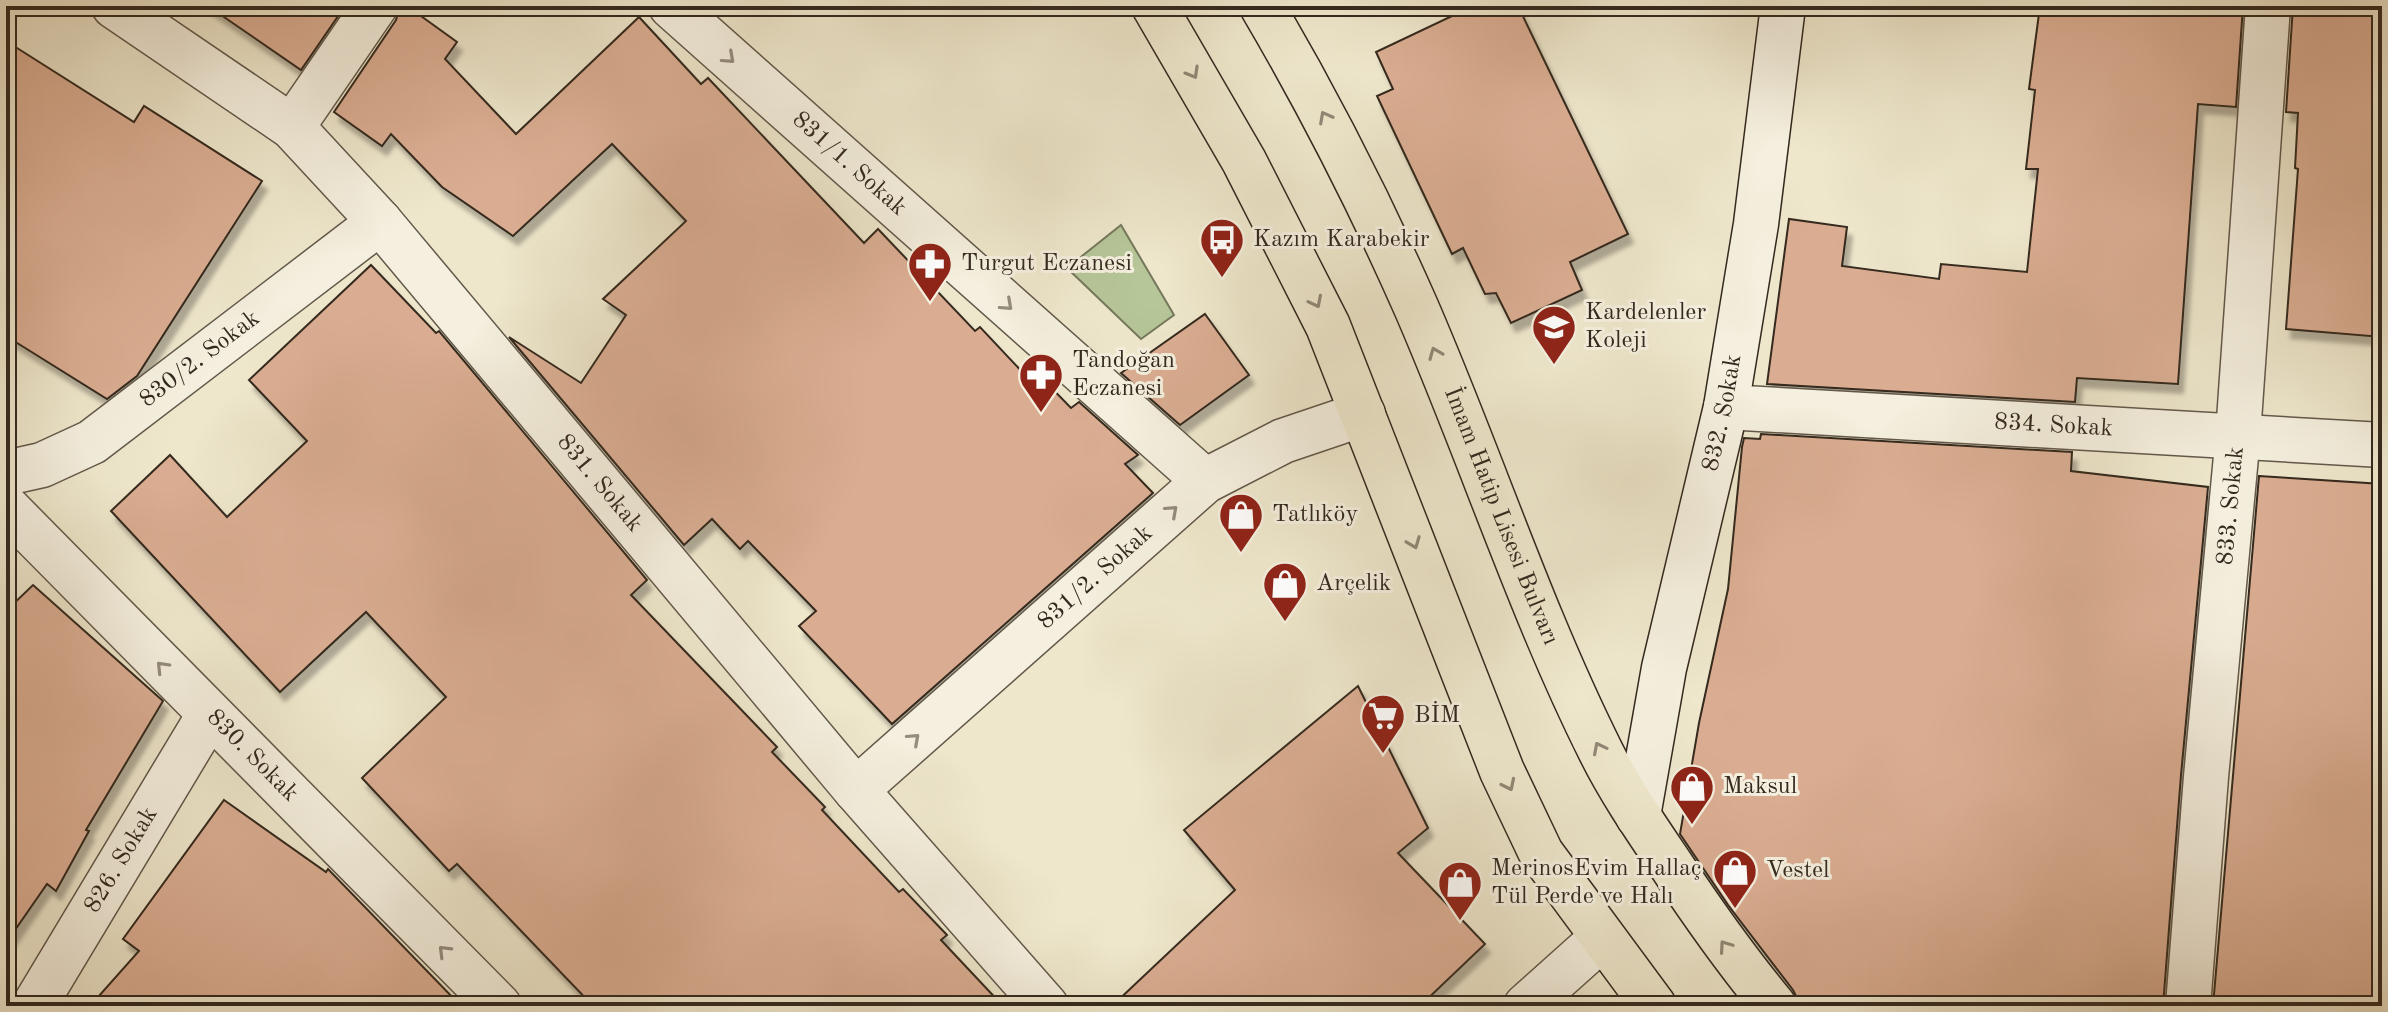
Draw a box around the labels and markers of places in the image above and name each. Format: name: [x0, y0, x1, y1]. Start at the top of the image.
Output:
bus stop icon: Kazım Karabekir: [1198, 216, 1246, 279]
place label: Kazım Karabekir: [1253, 228, 1430, 252]
pharmacy icon: Turgut Eczanesi: [906, 240, 954, 303]
place label: Turgut Eczanesi: [961, 252, 1132, 276]
place label: Kardelenler Koleji: [1585, 301, 1706, 353]
school or university icon: Kardelenler Koleji: [1530, 303, 1578, 366]
place label: Tandoğan Eczanesi: [1072, 349, 1175, 401]
pharmacy icon: Tandoğan Eczanesi: [1017, 351, 1065, 414]
shop icon: Tatlıköy: [1217, 491, 1265, 554]
place label: Tatlıköy: [1272, 503, 1358, 527]
shop icon: Arçelik: [1261, 560, 1309, 623]
place label: Arçelik: [1316, 572, 1391, 596]
supermarket icon: BİM: [1359, 692, 1407, 755]
place label: BİM: [1414, 701, 1460, 728]
shop icon: Maksul: [1668, 763, 1716, 826]
place label: Maksul: [1723, 775, 1797, 799]
shop icon: Vestel: [1711, 847, 1759, 910]
place label: MerinosEvim Hallaç Tül Perde ve Halı: [1491, 857, 1701, 909]
shop icon: MerinosEvim Hallaç Tül Perde ve Halı: [1436, 859, 1484, 922]
place label: Vestel: [1766, 859, 1830, 883]

